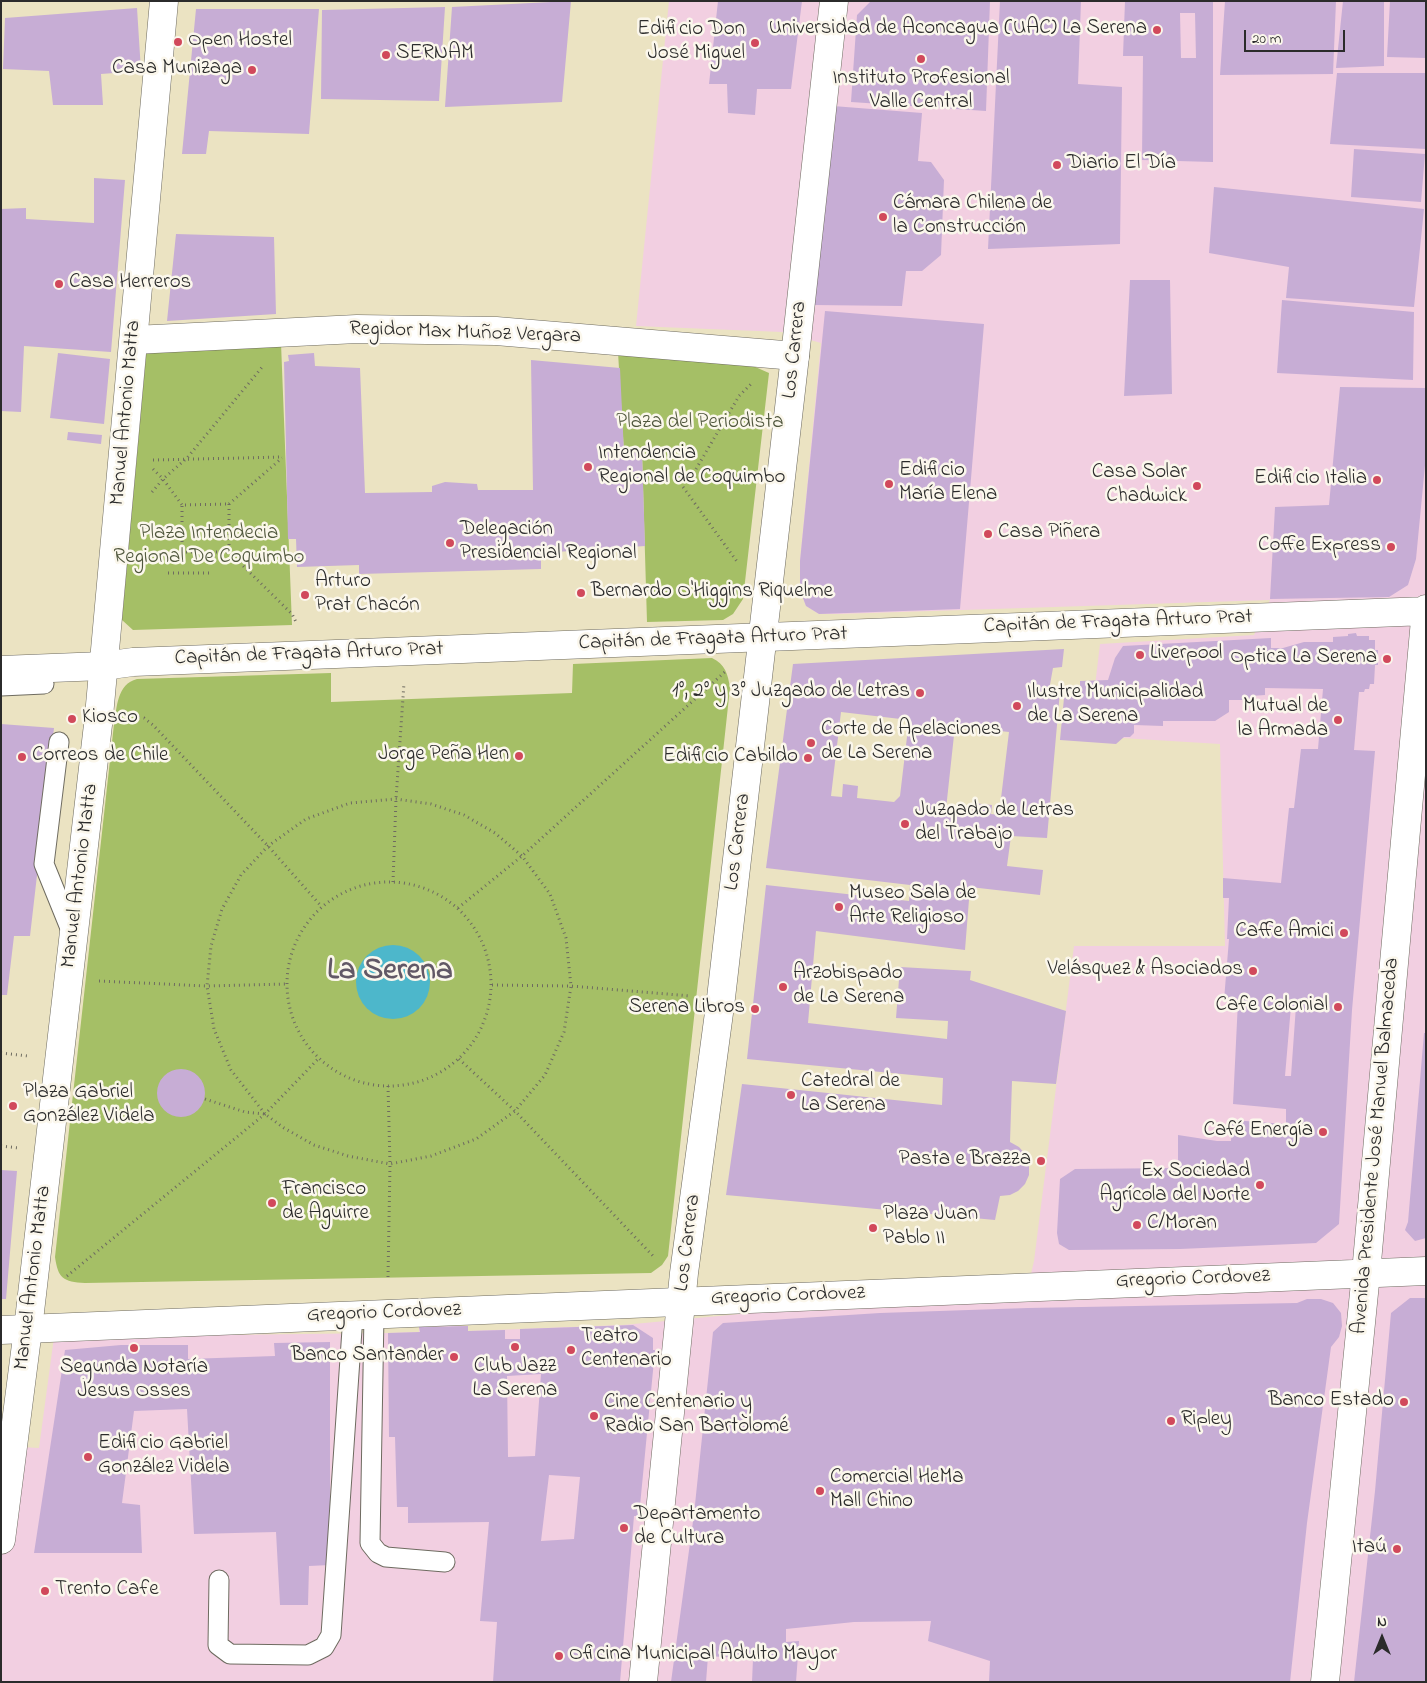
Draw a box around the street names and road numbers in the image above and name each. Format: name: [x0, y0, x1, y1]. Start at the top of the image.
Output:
street label: Los Carrera: [778, 300, 814, 400]
street label: Regidor Max Muñoz Vergara: [349, 317, 581, 351]
street label: Manuel Antonio Matta: [106, 319, 148, 507]
street label: Capitán de Fragata Arturo Prat: [983, 606, 1253, 640]
street label: Capitán de Fragata Arturo Prat: [578, 623, 848, 657]
street label: Capitán de Fragata Arturo Prat: [174, 638, 444, 672]
street label: Manuel Antonio Matta: [57, 782, 105, 970]
street label: Los Carrera: [721, 792, 757, 892]
street label: Avenida Presidente José Manuel Balmaceda: [1348, 957, 1406, 1335]
street label: Manuel Antonio Matta: [10, 1184, 58, 1372]
street label: Los Carrera: [671, 1193, 707, 1293]
street label: Gregorio Cordovez: [1115, 1265, 1271, 1295]
street label: Gregorio Cordovez: [710, 1282, 866, 1312]
street label: Gregorio Cordovez: [306, 1299, 462, 1329]

